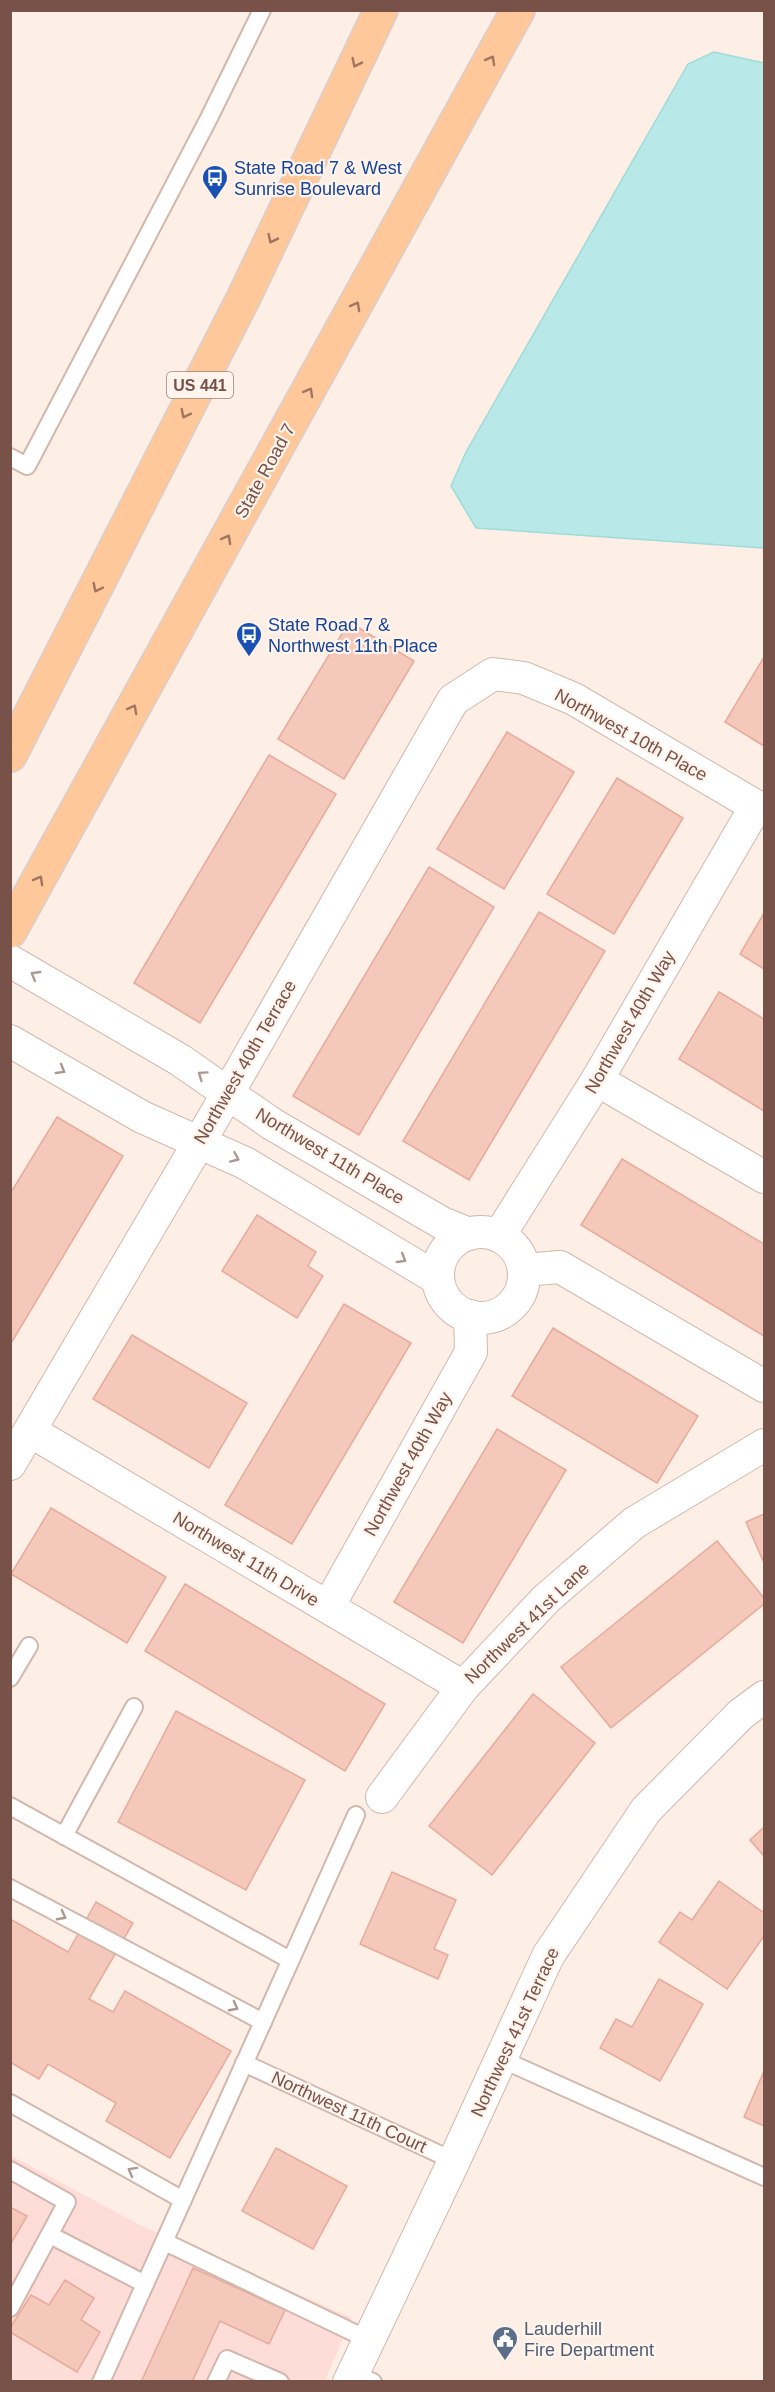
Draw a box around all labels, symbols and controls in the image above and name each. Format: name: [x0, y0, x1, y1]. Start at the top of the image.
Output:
one-way arrow: [484, 55, 495, 66]
one-way arrow: [351, 57, 363, 68]
place label: State Road 7 & West Sunrise Boulevard: [234, 158, 402, 199]
bus stop icon: State Road 7 & West Sunrise Boulevard: [200, 163, 230, 201]
one-way arrow: [267, 233, 279, 244]
one-way arrow: [349, 301, 360, 312]
road number: US 441: [167, 372, 233, 398]
one-way arrow: [302, 387, 313, 398]
one-way arrow: [181, 408, 192, 418]
street label: State Road 7: [231, 420, 299, 522]
one-way arrow: [220, 535, 232, 545]
one-way arrow: [93, 582, 105, 593]
place label: State Road 7 & Northwest 11th Place: [268, 615, 438, 656]
bus stop icon: State Road 7 & Northwest 11th Place: [234, 620, 264, 658]
street label: Northwest 10th Place: [551, 685, 711, 785]
one-way arrow: [126, 705, 137, 715]
one-way arrow: [32, 876, 43, 886]
street label: Northwest 40th Way: [581, 947, 679, 1097]
one-way arrow: [31, 971, 41, 983]
street label: Northwest 40th Terrace: [190, 977, 300, 1147]
one-way arrow: [55, 1063, 65, 1075]
one-way arrow: [198, 1071, 209, 1082]
street label: Northwest 11th Place: [252, 1104, 408, 1208]
one-way arrow: [228, 1151, 239, 1163]
one-way arrow: [396, 1251, 406, 1263]
street label: Northwest 40th Way: [360, 1389, 456, 1539]
street label: Northwest 11th Drive: [169, 1507, 323, 1611]
street label: Northwest 41st Lane: [461, 1558, 593, 1688]
one-way arrow: [56, 1909, 66, 1920]
street label: Northwest 41st Terrace: [467, 1944, 563, 2120]
one-way arrow: [228, 2000, 239, 2011]
street label: Northwest 11th Court: [268, 2067, 430, 2157]
one-way arrow: [128, 2167, 139, 2178]
place label: Lauderhill Fire Department: [524, 2319, 654, 2360]
public building icon: Lauderhill Fire Department: [490, 2324, 520, 2362]

